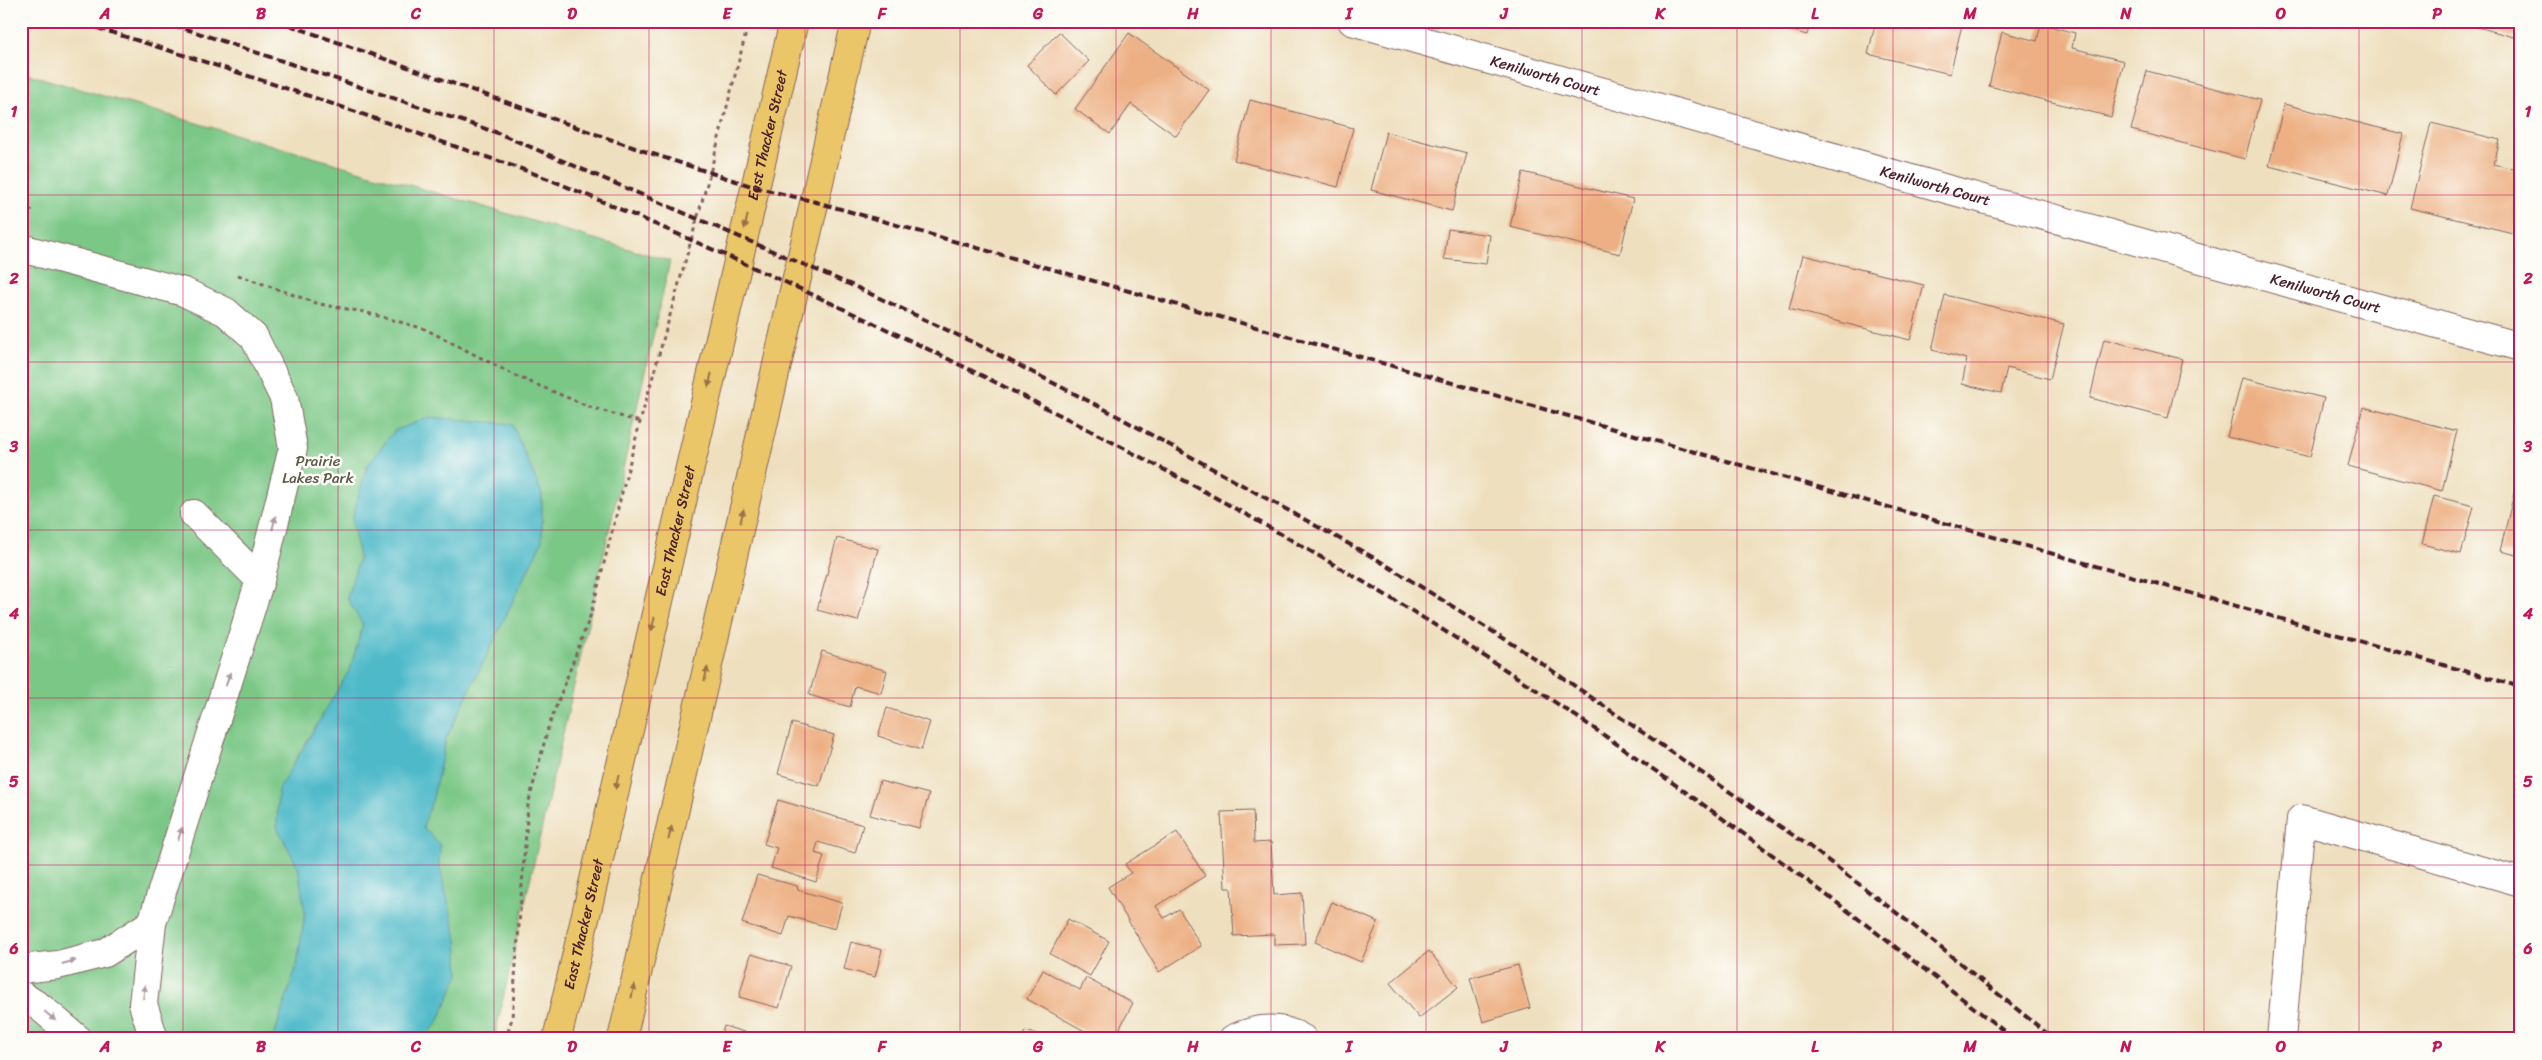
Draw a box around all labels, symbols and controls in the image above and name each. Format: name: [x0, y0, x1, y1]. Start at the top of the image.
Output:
text: A: [99, 0, 110, 28]
text: B: [256, 0, 267, 28]
text: C: [410, 0, 422, 28]
text: D: [567, 0, 577, 28]
text: E: [723, 0, 733, 28]
text: F: [877, 0, 888, 28]
text: G: [1032, 0, 1044, 28]
text: H: [1186, 0, 1199, 28]
text: I: [1345, 0, 1354, 28]
text: J: [1499, 0, 1509, 28]
text: K: [1654, 0, 1666, 28]
text: L: [1811, 0, 1819, 28]
text: M: [1962, 0, 1977, 28]
text: N: [2119, 0, 2132, 28]
text: O: [2275, 0, 2287, 28]
text: P: [2432, 0, 2442, 28]
street label: Kenilworth Court: [1487, 48, 1604, 104]
street label: East Thacker Street: [740, 66, 795, 203]
text: 1: [11, 97, 18, 126]
text: 1: [2525, 97, 2532, 126]
street label: Kenilworth Court: [1877, 158, 1994, 214]
one-way arrow: [742, 214, 750, 230]
text: 2: [8, 264, 19, 293]
text: 2: [2522, 264, 2533, 293]
street label: Kenilworth Court: [2268, 266, 2384, 321]
one-way arrow: [706, 373, 714, 388]
text: 3: [9, 432, 19, 461]
text: 3: [2523, 432, 2533, 461]
park label: Prairie Lakes Park: [282, 448, 355, 491]
street label: East Thacker Street: [648, 462, 703, 598]
one-way arrow: [738, 509, 746, 524]
one-way arrow: [270, 516, 278, 531]
text: 4: [8, 599, 19, 628]
text: 4: [2522, 599, 2533, 628]
one-way arrow: [649, 616, 657, 631]
one-way arrow: [702, 667, 710, 682]
one-way arrow: [225, 671, 233, 686]
text: 5: [9, 767, 19, 796]
text: 5: [2523, 767, 2533, 796]
one-way arrow: [613, 775, 621, 790]
one-way arrow: [666, 825, 674, 840]
one-way arrow: [176, 826, 184, 841]
street label: East Thacker Street: [556, 855, 612, 992]
text: 6: [8, 934, 19, 963]
text: 6: [2522, 934, 2533, 963]
one-way arrow: [62, 958, 77, 966]
one-way arrow: [140, 983, 148, 999]
one-way arrow: [629, 984, 637, 999]
one-way arrow: [44, 1010, 57, 1021]
text: A: [99, 1032, 110, 1060]
text: B: [256, 1032, 267, 1060]
text: C: [410, 1032, 422, 1060]
text: D: [567, 1032, 577, 1060]
text: E: [723, 1032, 733, 1060]
text: F: [877, 1032, 888, 1060]
text: G: [1032, 1032, 1044, 1060]
text: H: [1186, 1032, 1199, 1060]
text: I: [1345, 1032, 1354, 1060]
text: J: [1499, 1032, 1509, 1060]
text: K: [1654, 1032, 1666, 1060]
text: L: [1811, 1032, 1819, 1060]
text: M: [1962, 1032, 1977, 1060]
text: N: [2119, 1032, 2132, 1060]
text: O: [2275, 1032, 2287, 1060]
text: P: [2432, 1032, 2442, 1060]

